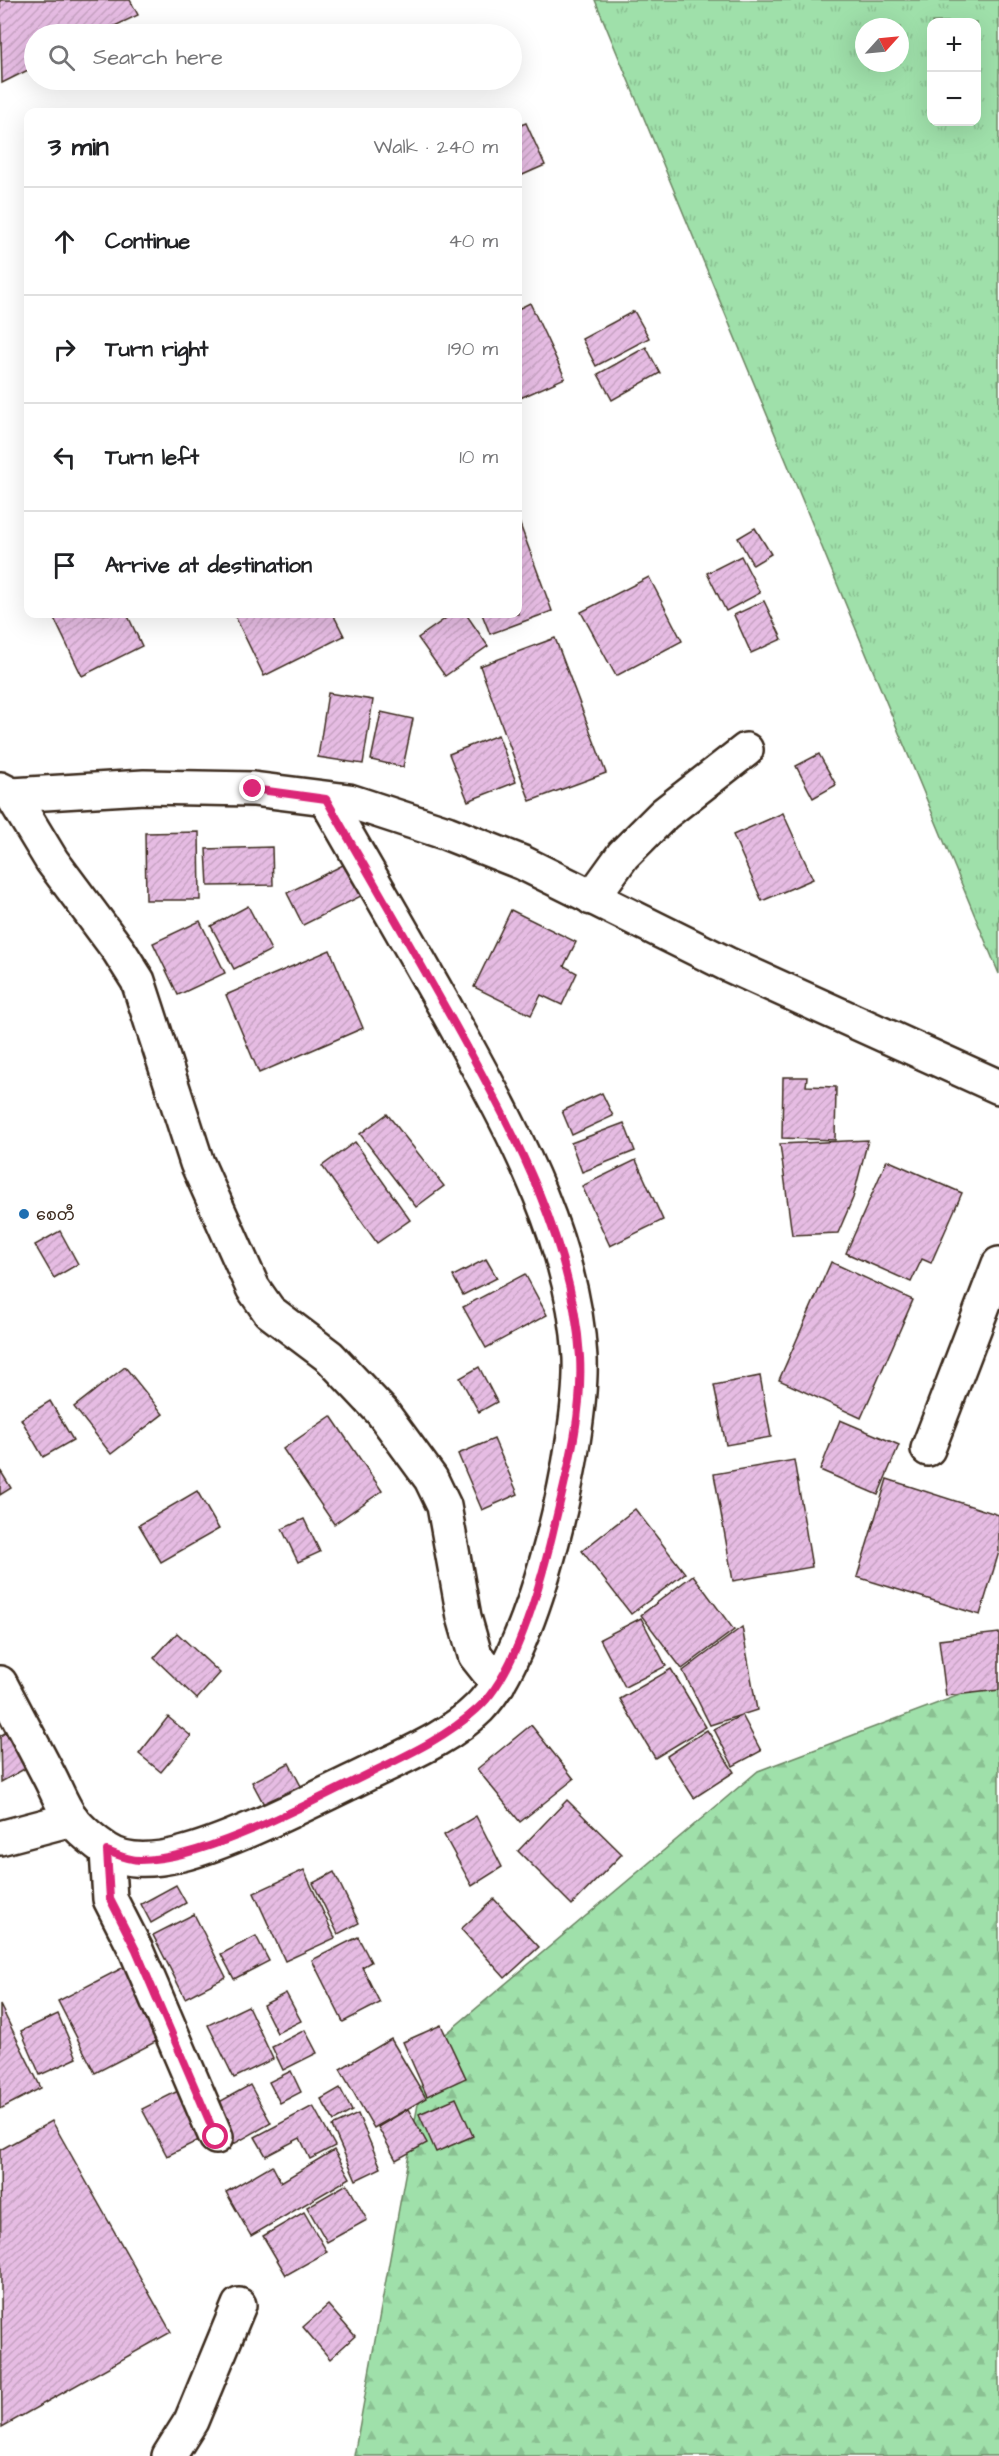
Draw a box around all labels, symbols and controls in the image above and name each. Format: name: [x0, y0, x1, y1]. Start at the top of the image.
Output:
north arrow: [855, 18, 909, 72]
map controls: [927, 18, 981, 126]
button: +: [927, 18, 981, 72]
search box: [24, 24, 522, 90]
icon: search: [45, 41, 78, 74]
text: Search here: [93, 42, 223, 73]
button: −: [927, 72, 981, 126]
text: 3 min: [48, 129, 109, 165]
text: Walk · 240 m: [374, 133, 498, 161]
icon: ahead: [48, 225, 81, 258]
text: Continue: [105, 226, 190, 257]
text: 40 m: [448, 227, 498, 255]
icon: right: [48, 333, 81, 366]
text: Turn right: [105, 334, 208, 365]
text: 190 m: [448, 335, 498, 363]
icon: left: [48, 441, 81, 474]
text: Turn left: [105, 442, 199, 473]
text: 10 m: [459, 443, 498, 471]
icon: arrive: [48, 549, 81, 582]
text: Arrive at destination: [105, 550, 312, 581]
route end: [239, 775, 265, 801]
place label: စေတီ: [36, 1204, 75, 1226]
marker: စေတီ: [17, 1207, 31, 1221]
route start: [202, 2123, 228, 2149]

